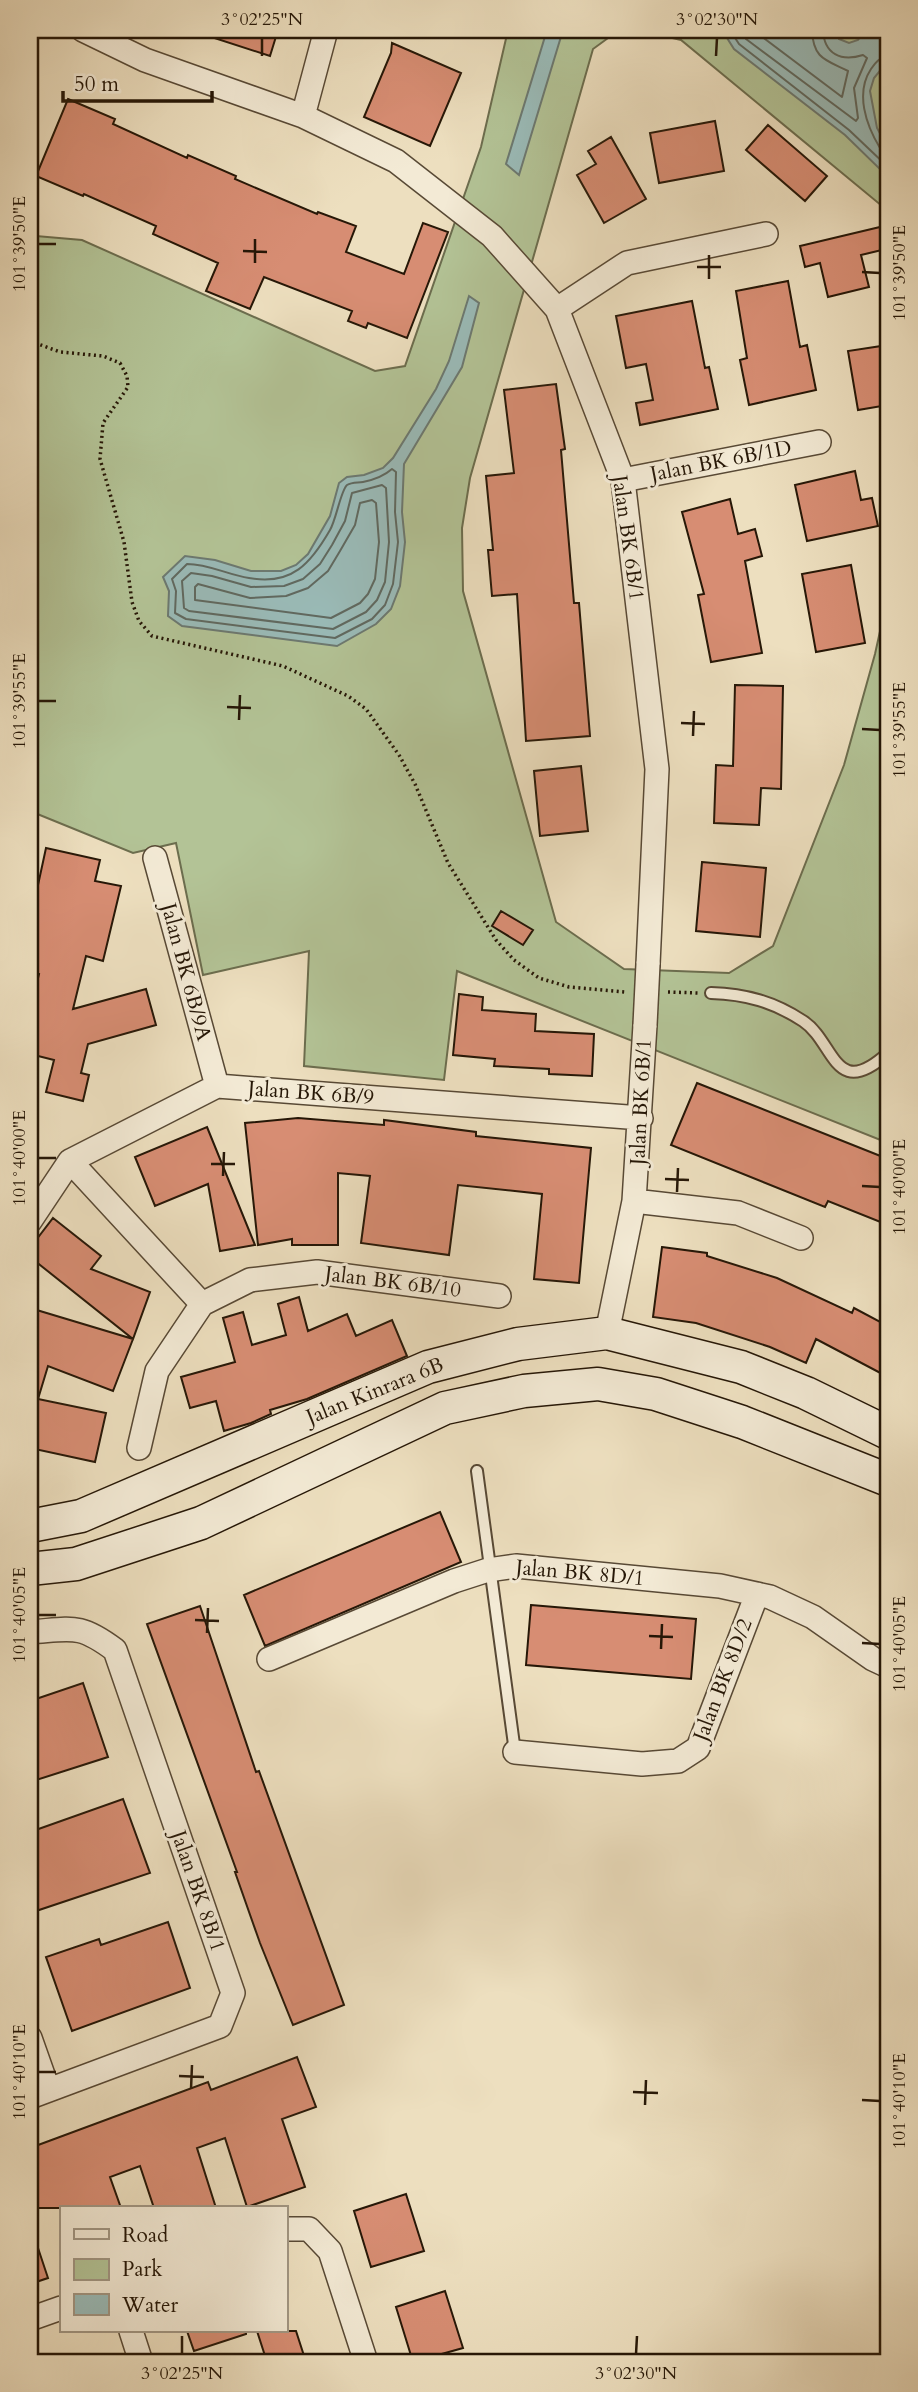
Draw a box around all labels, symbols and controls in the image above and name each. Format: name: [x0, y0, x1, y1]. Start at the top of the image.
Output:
text: 3°02'25"N: [221, 7, 304, 32]
text: 3°02'30"N: [676, 7, 759, 32]
scale bar: [63, 60, 212, 104]
text: 50 m: [74, 70, 119, 99]
text: 101°39'50"E: [7, 196, 32, 292]
text: 101°39'50"E: [887, 225, 912, 321]
street label: Jalan BK 6B/1D: [645, 433, 794, 489]
street label: Jalan BK 6B/1: [604, 470, 651, 603]
text: 101°39'55"E: [7, 653, 32, 749]
text: 101°39'55"E: [887, 682, 912, 778]
street label: Jalan BK 6B/9A: [153, 897, 218, 1044]
street label: Jalan BK 6B/1: [623, 1038, 659, 1169]
street label: Jalan BK 6B/9: [244, 1074, 375, 1112]
text: 101°40'00"E: [7, 1110, 32, 1206]
text: 101°40'00"E: [887, 1139, 912, 1235]
street label: Jalan BK 6B/10: [320, 1259, 463, 1305]
street label: Jalan Kinrara 6B: [299, 1350, 448, 1433]
street label: Jalan BK 8D/1: [511, 1553, 646, 1593]
text: 101°40'05"E: [7, 1567, 32, 1663]
text: 101°40'05"E: [887, 1596, 912, 1692]
street label: Jalan BK 8D/2: [685, 1614, 760, 1748]
street label: Jalan BK 8B/1: [163, 1824, 232, 1955]
text: 101°40'10"E: [7, 2024, 32, 2120]
text: 101°40'10"E: [887, 2053, 912, 2149]
legend: [60, 2206, 287, 2332]
text: Road: [122, 2221, 168, 2250]
text: Park: [122, 2255, 163, 2284]
text: Water: [121, 2291, 178, 2320]
text: 3°02'25"N: [141, 2361, 224, 2386]
text: 3°02'30"N: [595, 2361, 678, 2386]

